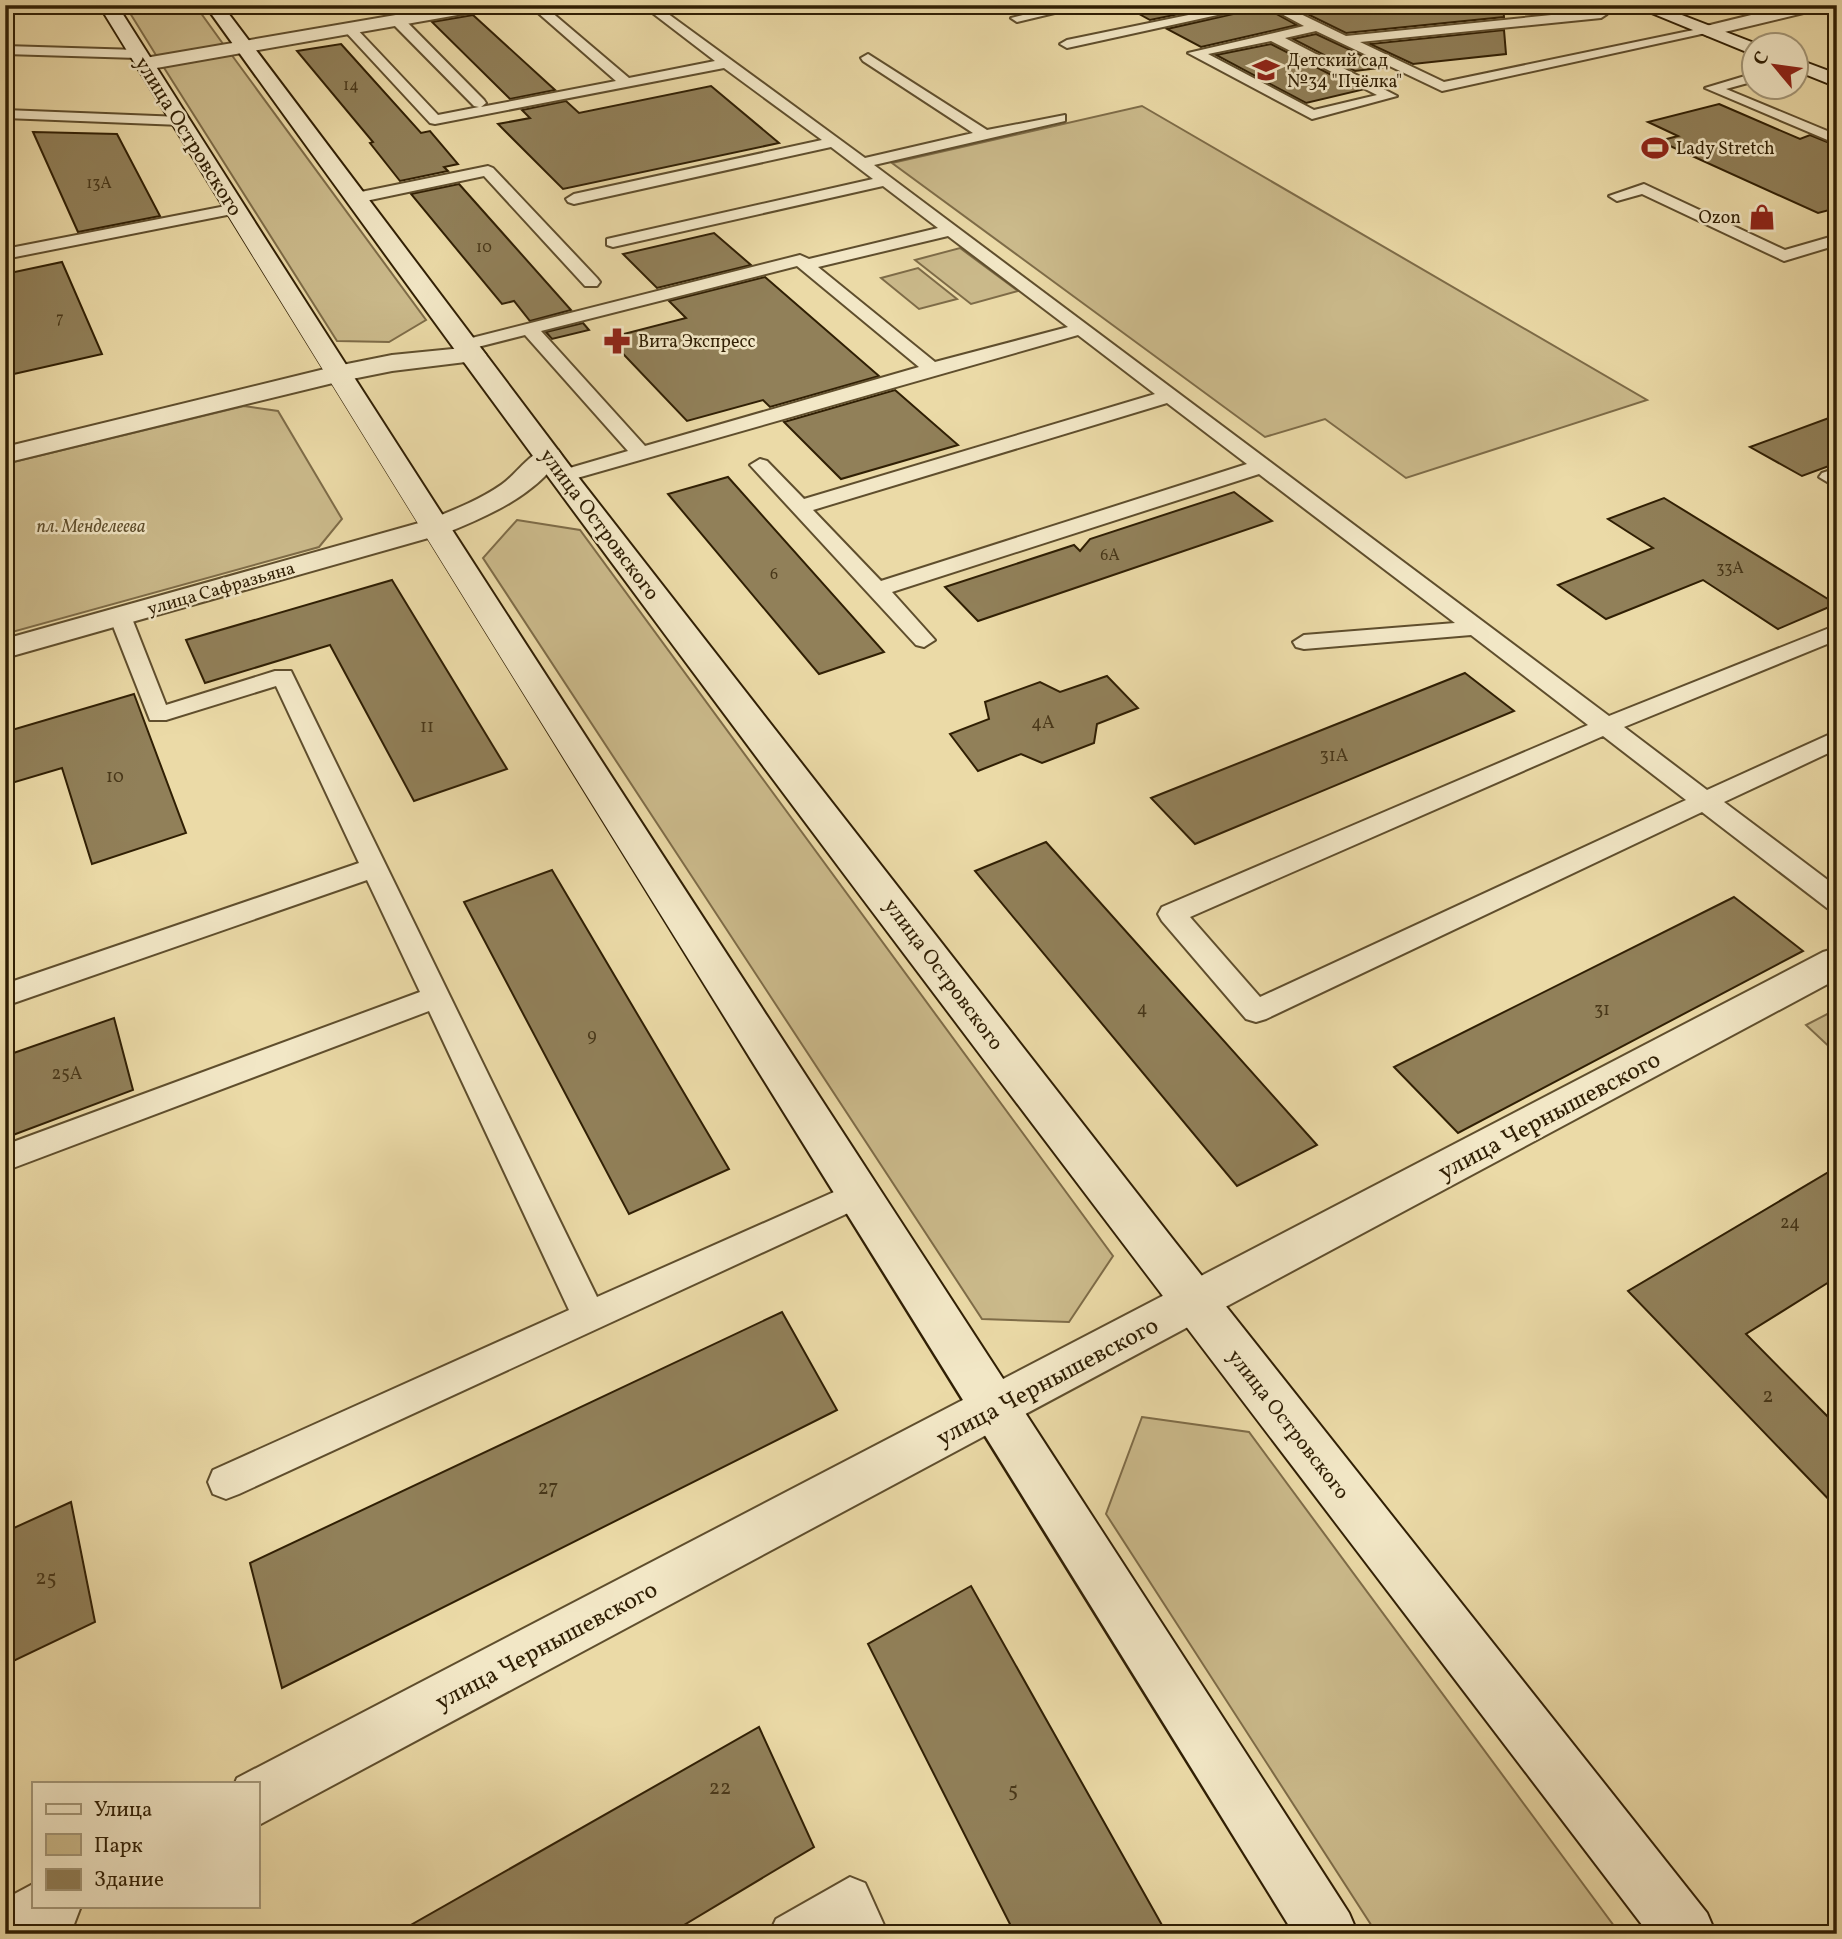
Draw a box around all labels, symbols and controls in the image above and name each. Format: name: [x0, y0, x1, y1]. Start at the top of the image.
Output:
north arrow: [1741, 32, 1811, 102]
text: С: [1748, 47, 1776, 70]
place label: Детский сад №34 "Пчёлка": [1287, 49, 1402, 95]
street label: улица Островского: [127, 51, 249, 222]
school or university icon: Детский сад №34 "Пчёлка": [1251, 55, 1281, 85]
house number: 14: [343, 75, 359, 97]
sports icon: Lady Stretch: [1640, 133, 1670, 163]
place label: Lady Stretch: [1676, 137, 1775, 162]
house number: 13А: [86, 173, 112, 195]
shop icon: Ozon: [1747, 202, 1777, 232]
place label: Ozon: [1699, 206, 1741, 231]
house number: 10: [476, 237, 492, 259]
house number: 7: [56, 308, 64, 330]
pharmacy icon: Вита Экспресс: [602, 326, 632, 356]
place label: Вита Экспресс: [638, 330, 756, 355]
street label: улица Островского: [532, 443, 666, 607]
park label: пл. Менделеева: [37, 515, 146, 540]
house number: 6А: [1100, 545, 1120, 567]
street label: улица Сафразьяна: [145, 556, 298, 622]
house number: 33А: [1716, 558, 1744, 580]
house number: 6: [770, 564, 778, 586]
house number: 4А: [1031, 711, 1055, 736]
house number: 11: [420, 715, 434, 740]
house number: 31А: [1320, 744, 1349, 769]
house number: 10: [106, 765, 124, 790]
street label: улица Островского: [876, 893, 1010, 1057]
house number: 4: [1137, 997, 1147, 1022]
house number: 31: [1594, 998, 1610, 1023]
house number: 9: [587, 1024, 597, 1049]
street label: улица Чернышевского: [1433, 1044, 1667, 1190]
house number: 25А: [52, 1062, 83, 1087]
house number: 24: [1780, 1211, 1800, 1236]
street label: улица Чернышевского: [931, 1310, 1165, 1456]
street label: улица Островского: [1220, 1344, 1356, 1506]
house number: 2: [1762, 1382, 1774, 1411]
house number: 27: [538, 1474, 558, 1503]
house number: 25: [35, 1564, 57, 1593]
street label: улица Чернышевского: [430, 1574, 664, 1720]
house number: 22: [709, 1774, 731, 1803]
house number: 5: [1008, 1776, 1018, 1805]
legend: [32, 1782, 259, 1908]
text: Улица: [94, 1796, 152, 1825]
text: Парк: [94, 1832, 143, 1861]
text: Здание: [94, 1866, 164, 1895]

